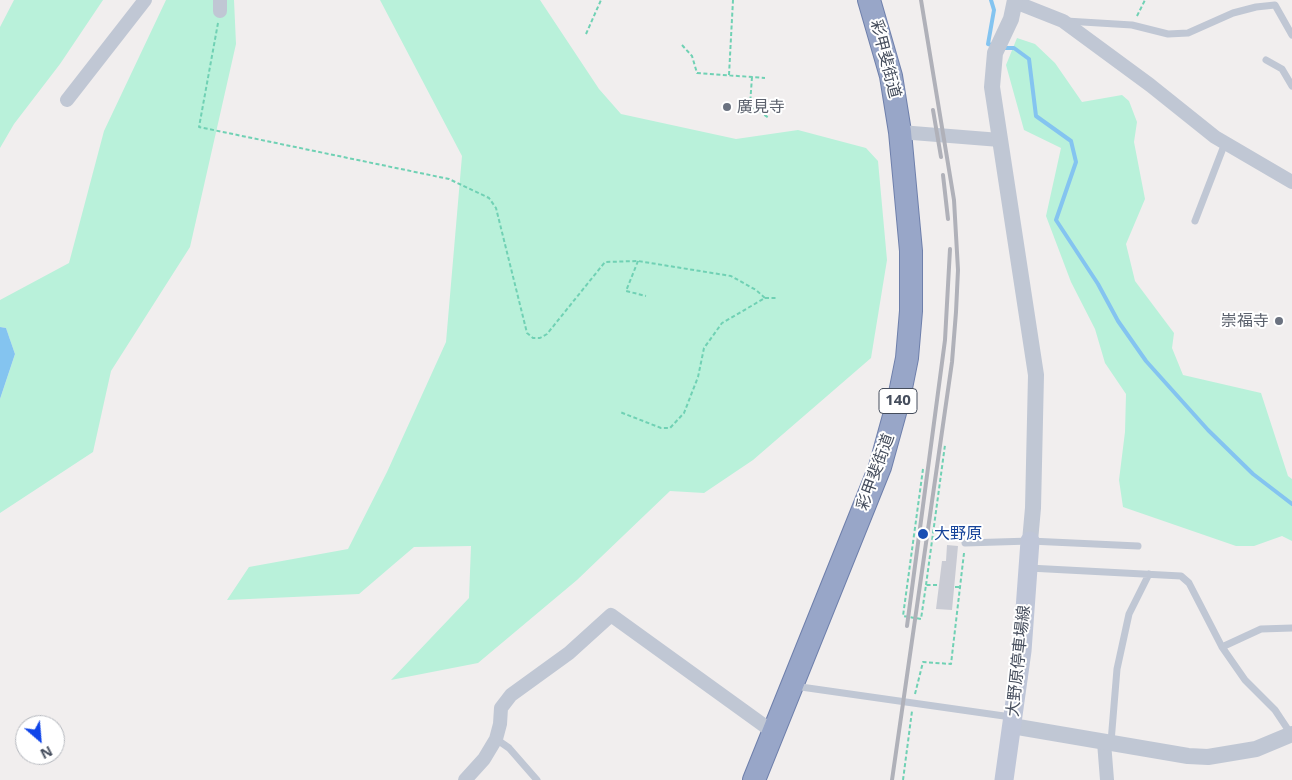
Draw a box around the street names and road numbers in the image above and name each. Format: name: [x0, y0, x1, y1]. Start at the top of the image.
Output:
street label: 彩甲斐街道: [866, 18, 904, 100]
road number: 140: [879, 388, 917, 414]
street label: 彩甲斐街道: [853, 431, 899, 513]
street label: 大野原停車場線: [1004, 604, 1034, 718]

